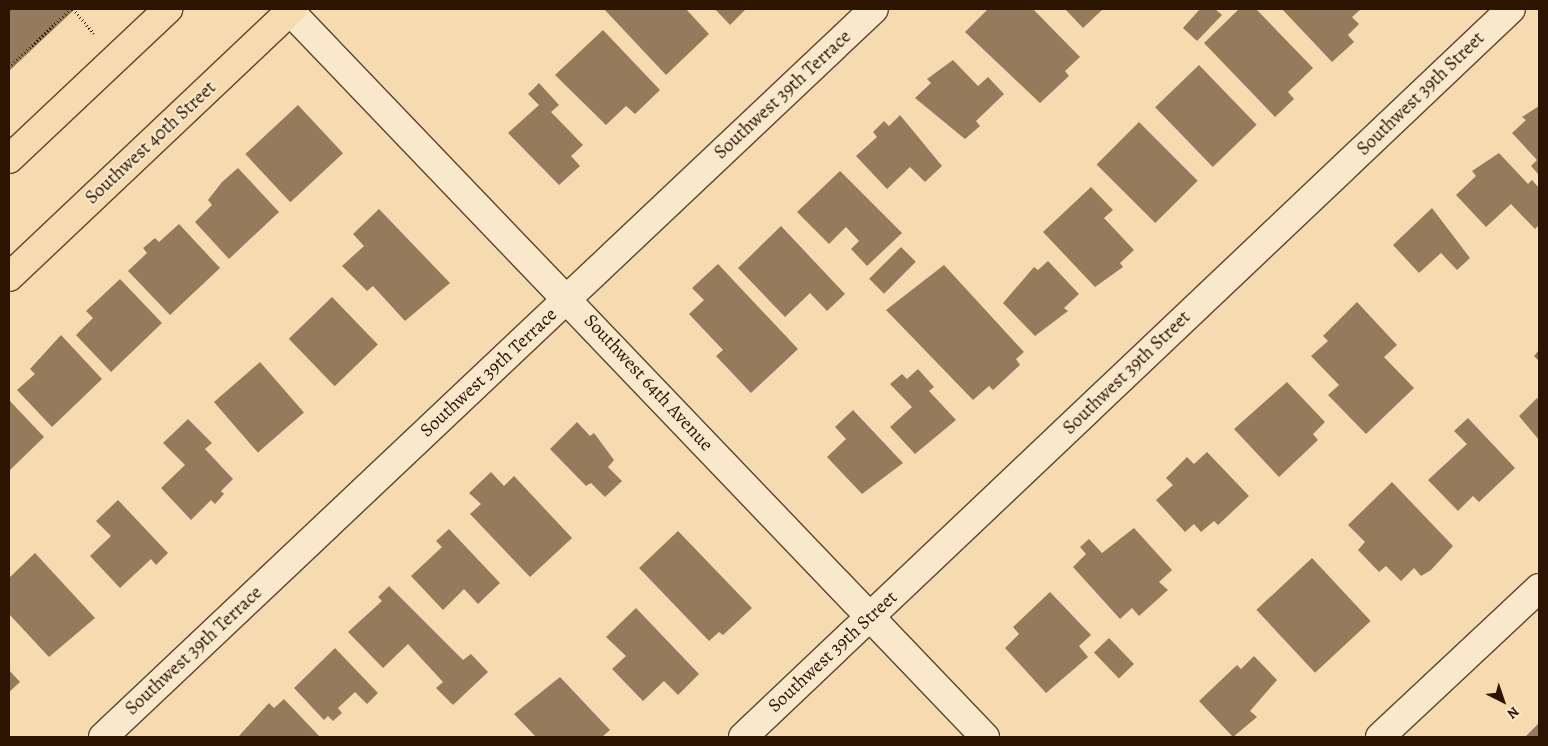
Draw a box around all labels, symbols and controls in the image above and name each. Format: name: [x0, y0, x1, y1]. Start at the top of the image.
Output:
street label: Southwest 39th Terrace: [710, 26, 856, 164]
street label: Southwest 39th Street: [1353, 27, 1489, 161]
street label: Southwest 40th Street: [81, 77, 221, 209]
street label: Southwest 39th Terrace: [416, 304, 562, 442]
street label: Southwest 39th Street: [1059, 306, 1195, 440]
street label: Southwest 64th Avenue: [579, 310, 717, 456]
street label: Southwest 39th Terrace: [121, 582, 267, 720]
street label: Southwest 39th Street: [764, 586, 902, 718]
north arrow: [1478, 676, 1528, 726]
text: N: [1503, 702, 1523, 723]

